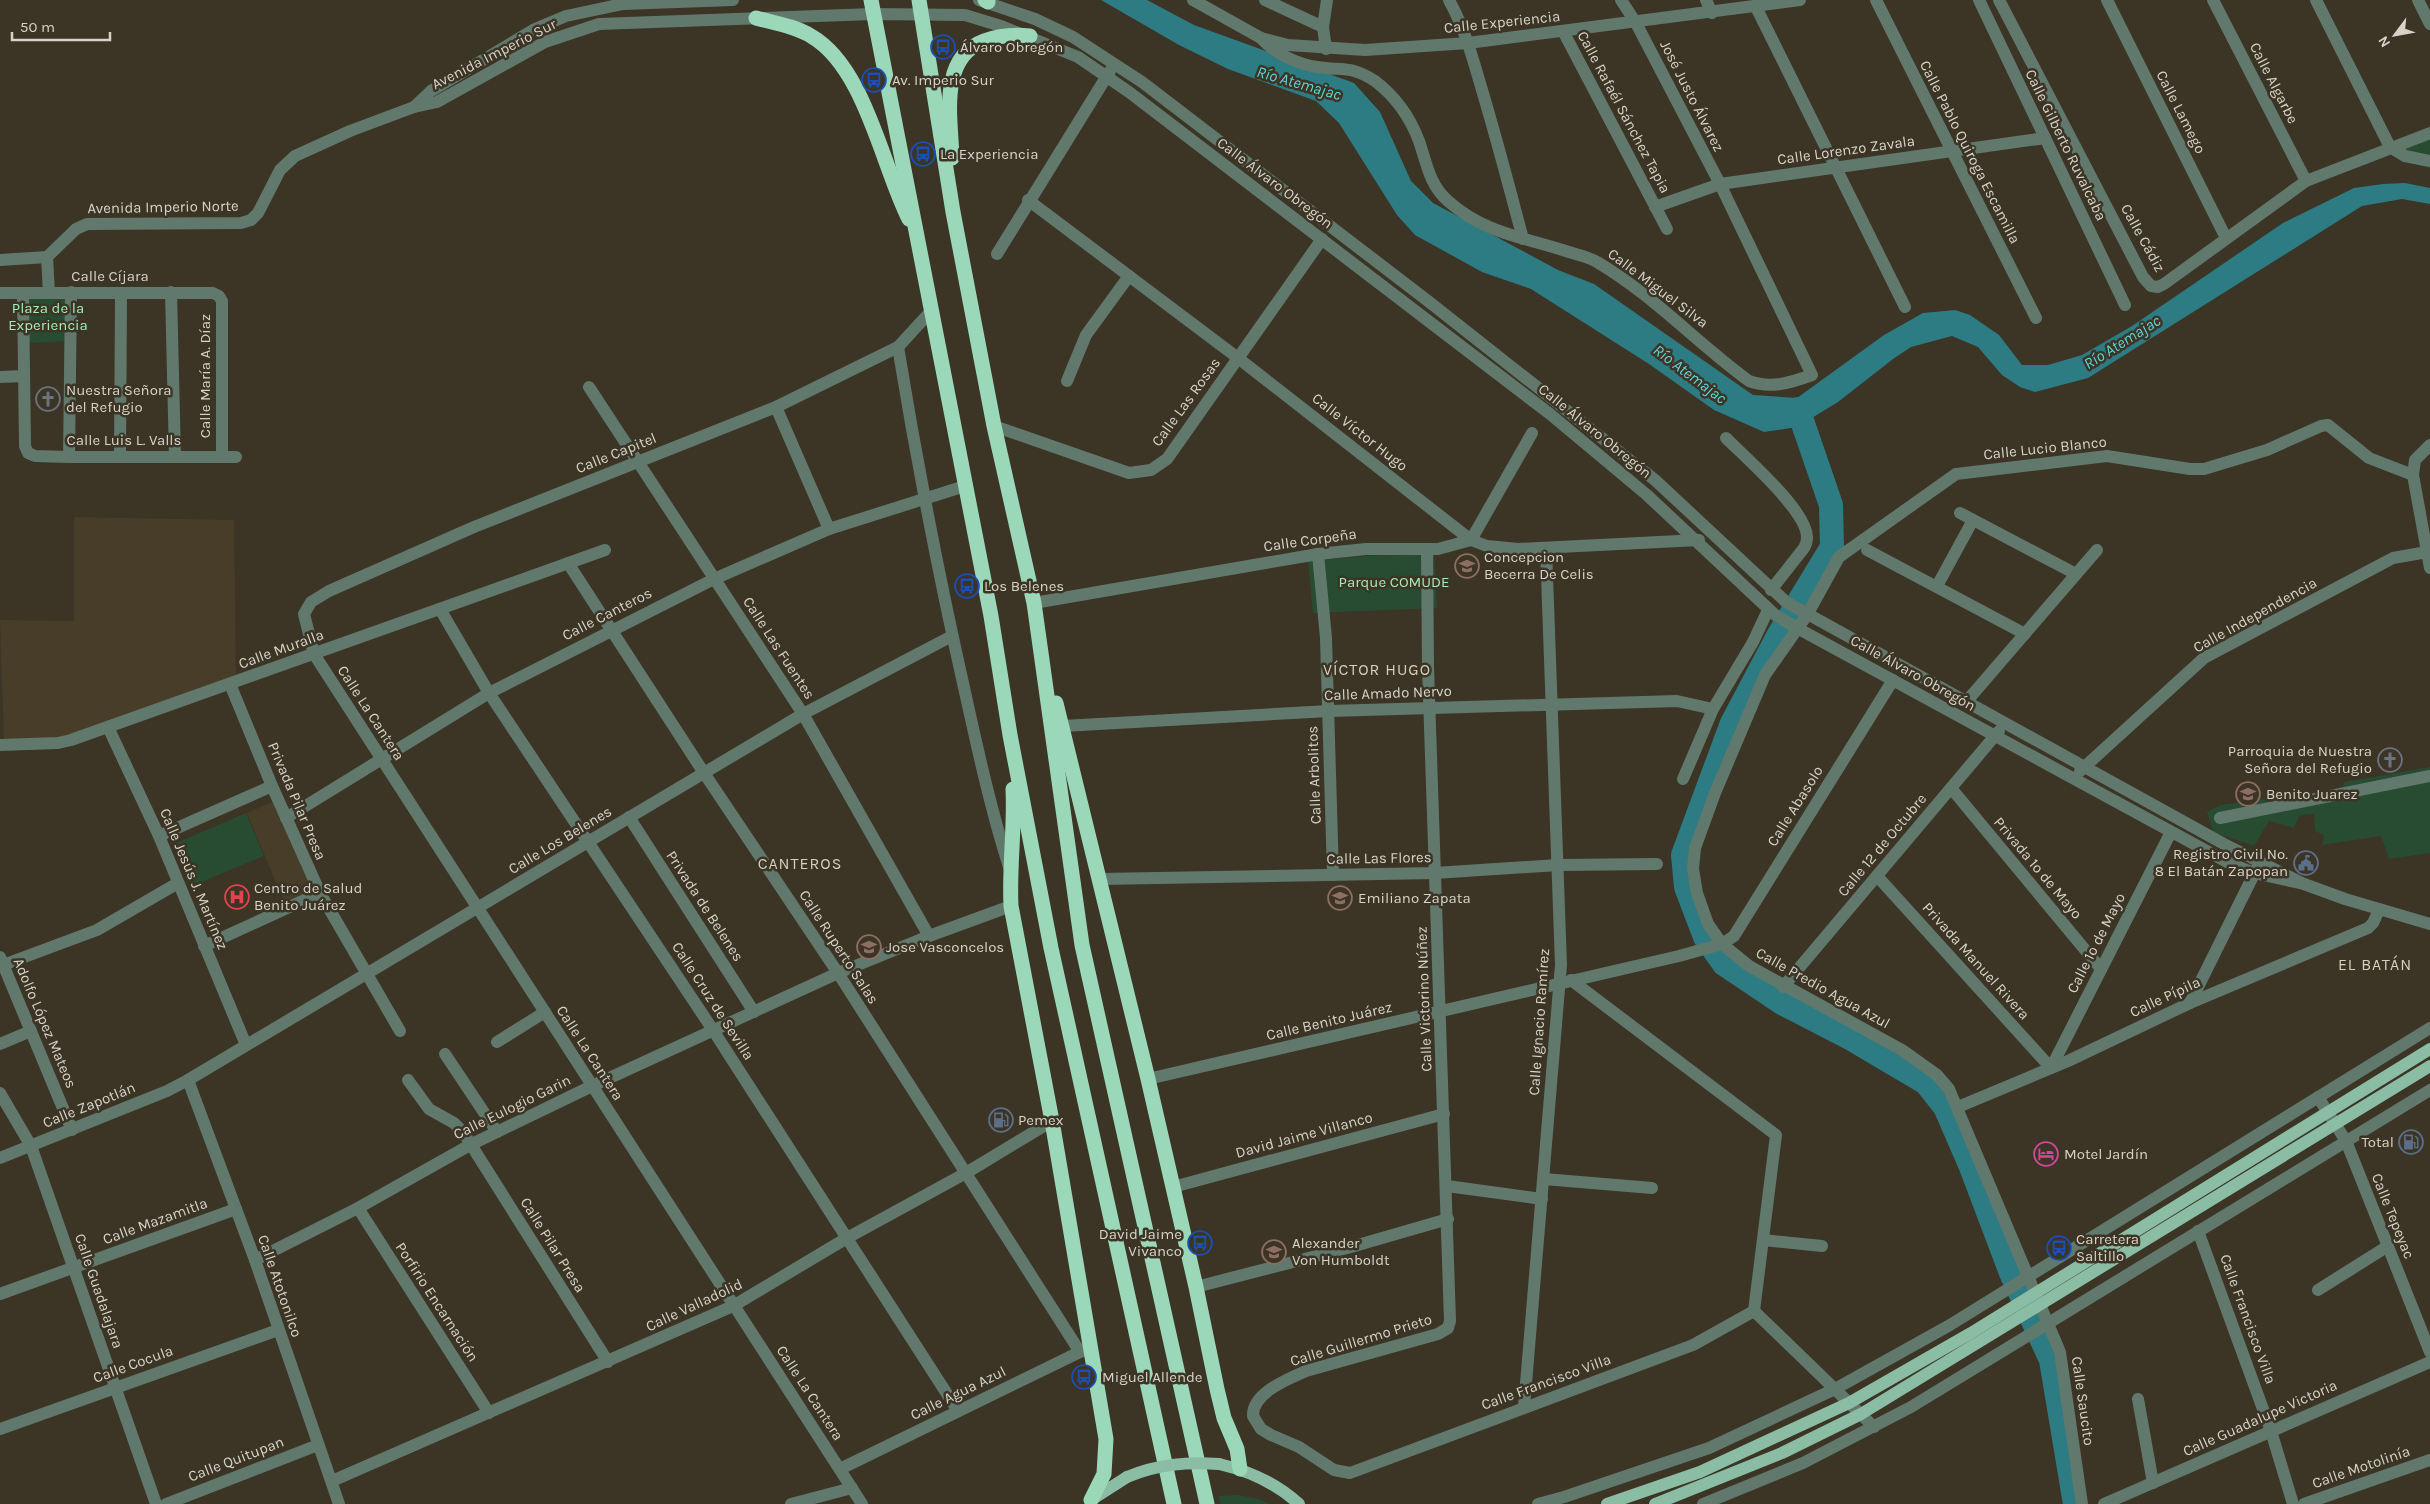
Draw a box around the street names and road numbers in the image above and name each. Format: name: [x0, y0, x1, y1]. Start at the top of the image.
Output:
street label: Calle Experiencia: [1443, 7, 1561, 37]
street label: Avenida Imperio Sur: [429, 14, 560, 93]
street label: Calle Rafaél Sánchez Tapia: [1574, 28, 1674, 196]
street label: José Justo Álvarez: [1656, 37, 1728, 155]
street label: Calle Algarbe: [2246, 39, 2302, 127]
street label: Calle Pablo Quiroga Escamilla: [1916, 57, 2024, 247]
street label: Calle Gilberto Ruvalcaba: [2021, 66, 2111, 224]
street label: Calle Lamego: [2152, 67, 2210, 157]
street label: Calle Lorenzo Zavala: [1776, 131, 1916, 169]
street label: Calle Álvaro Obregón: [1214, 134, 1336, 232]
street label: Avenida Imperio Norte: [87, 197, 239, 217]
street label: Calle Cádiz: [2117, 201, 2169, 275]
street label: Calle Miguel Silva: [1604, 244, 1712, 332]
street label: Calle Cíjara: [71, 267, 149, 285]
street label: Calle María A. Díaz: [196, 314, 214, 438]
street label: Calle Las Rosas: [1148, 354, 1224, 450]
street label: Calle Álvaro Obregón: [1535, 380, 1655, 482]
street label: Calle Víctor Hugo: [1309, 389, 1411, 475]
street label: Calle Capitel: [573, 429, 659, 477]
street label: Calle Luis L. Valls: [67, 431, 181, 449]
street label: Calle Lucio Blanco: [1982, 433, 2108, 463]
street label: Calle Corpeña: [1262, 525, 1358, 555]
street label: Calle Independencia: [2190, 574, 2320, 656]
street label: Calle Canteros: [559, 584, 655, 644]
street label: Calle Las Fuentes: [739, 593, 819, 703]
street label: Calle Muralla: [236, 625, 326, 673]
street label: Calle Álvaro Obregón: [1847, 631, 1979, 715]
street label: Calle La Cantera: [334, 662, 408, 764]
street label: Calle Amado Nervo: [1324, 682, 1452, 704]
street label: Calle Arbolitos: [1303, 725, 1325, 825]
street label: Privada Pilar Presa: [264, 739, 330, 863]
street label: Calle Abasolo: [1763, 762, 1827, 850]
street label: Calle 12 de Octubre: [1834, 790, 1930, 900]
street label: Calle Los Belenes: [505, 802, 615, 878]
street label: Calle Jesús J. Martínez: [156, 806, 232, 952]
street label: Privada 1o de Mayo: [1990, 813, 2086, 923]
street label: Privada de Belenes: [662, 847, 748, 965]
street label: Calle Las Flores: [1326, 848, 1432, 868]
street label: Calle Ruperto Salas: [795, 887, 883, 1007]
street label: Calle 1o de Mayo: [2063, 890, 2129, 996]
street label: Privada Manuel Rivera: [1919, 899, 2033, 1023]
street label: Calle Victorino Núñez: [1412, 926, 1436, 1072]
street label: Calle Cruz de Sevilla: [668, 939, 758, 1063]
street label: Calle Predio Agua Azul: [1753, 944, 1893, 1032]
street label: Calle Ignacio Ramírez: [1525, 948, 1553, 1096]
street label: Adolfo López Mateos: [9, 955, 81, 1091]
street label: Calle Pípila: [2127, 973, 2203, 1021]
street label: Calle Benito Juárez: [1264, 998, 1394, 1044]
street label: Calle La Cantera: [553, 1002, 627, 1104]
street label: Calle Eulogio Garin: [450, 1071, 574, 1143]
street label: Calle Zapotlán: [40, 1078, 138, 1132]
street label: David Jaime Villanco: [1233, 1108, 1375, 1162]
street label: Calle Tepeyac: [2368, 1171, 2418, 1261]
street label: Calle Mazamitla: [100, 1194, 210, 1248]
street label: Calle Pilar Presa: [517, 1194, 589, 1296]
street label: Calle Guadalajara: [71, 1231, 127, 1351]
street label: Calle Atotonilco: [254, 1232, 306, 1340]
street label: Porfirio Encarnación: [392, 1239, 482, 1365]
street label: Calle Francisco Villa: [2216, 1252, 2280, 1386]
street label: Calle Valladolid: [643, 1275, 745, 1335]
street label: Calle Guillermo Prieto: [1288, 1310, 1434, 1370]
street label: Calle Cocula: [91, 1341, 175, 1387]
street label: Calle La Cantera: [773, 1342, 847, 1444]
street label: Calle Francisco Villa: [1479, 1350, 1613, 1414]
street label: Calle Saucito: [2068, 1355, 2098, 1447]
street label: Calle Agua Azul: [907, 1362, 1009, 1424]
street label: Calle Guadalupe Victoria: [2180, 1376, 2340, 1460]
street label: Calle Quitupan: [186, 1432, 286, 1486]
street label: Calle Motolinía: [2310, 1442, 2412, 1492]

